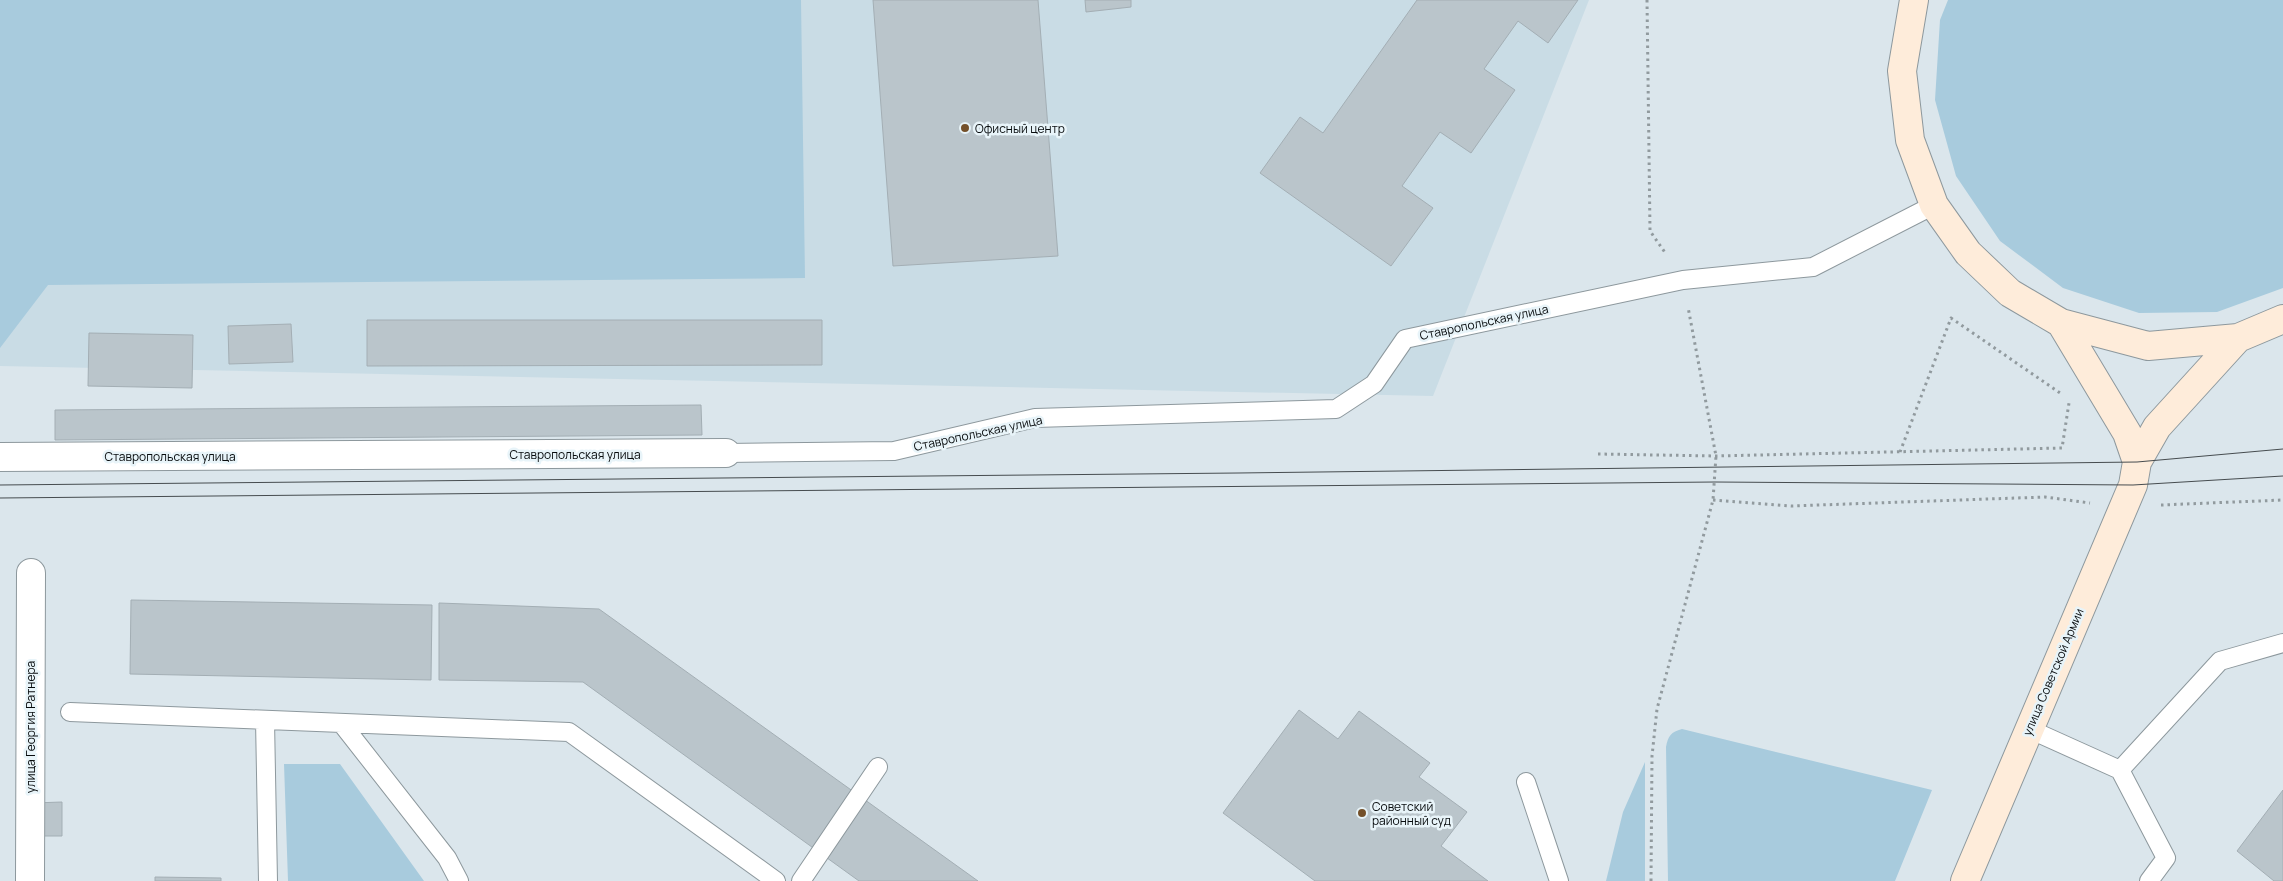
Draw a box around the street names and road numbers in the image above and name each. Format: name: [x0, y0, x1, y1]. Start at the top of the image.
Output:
street label: Ставропольская улица: [1418, 300, 1550, 344]
street label: Ставропольская улица: [912, 411, 1044, 455]
street label: Ставропольская улица: [509, 446, 641, 463]
street label: Ставропольская улица: [104, 448, 236, 465]
street label: улица Советской Армии: [2018, 606, 2088, 738]
street label: улица Георгия Ратнера: [22, 661, 39, 793]

